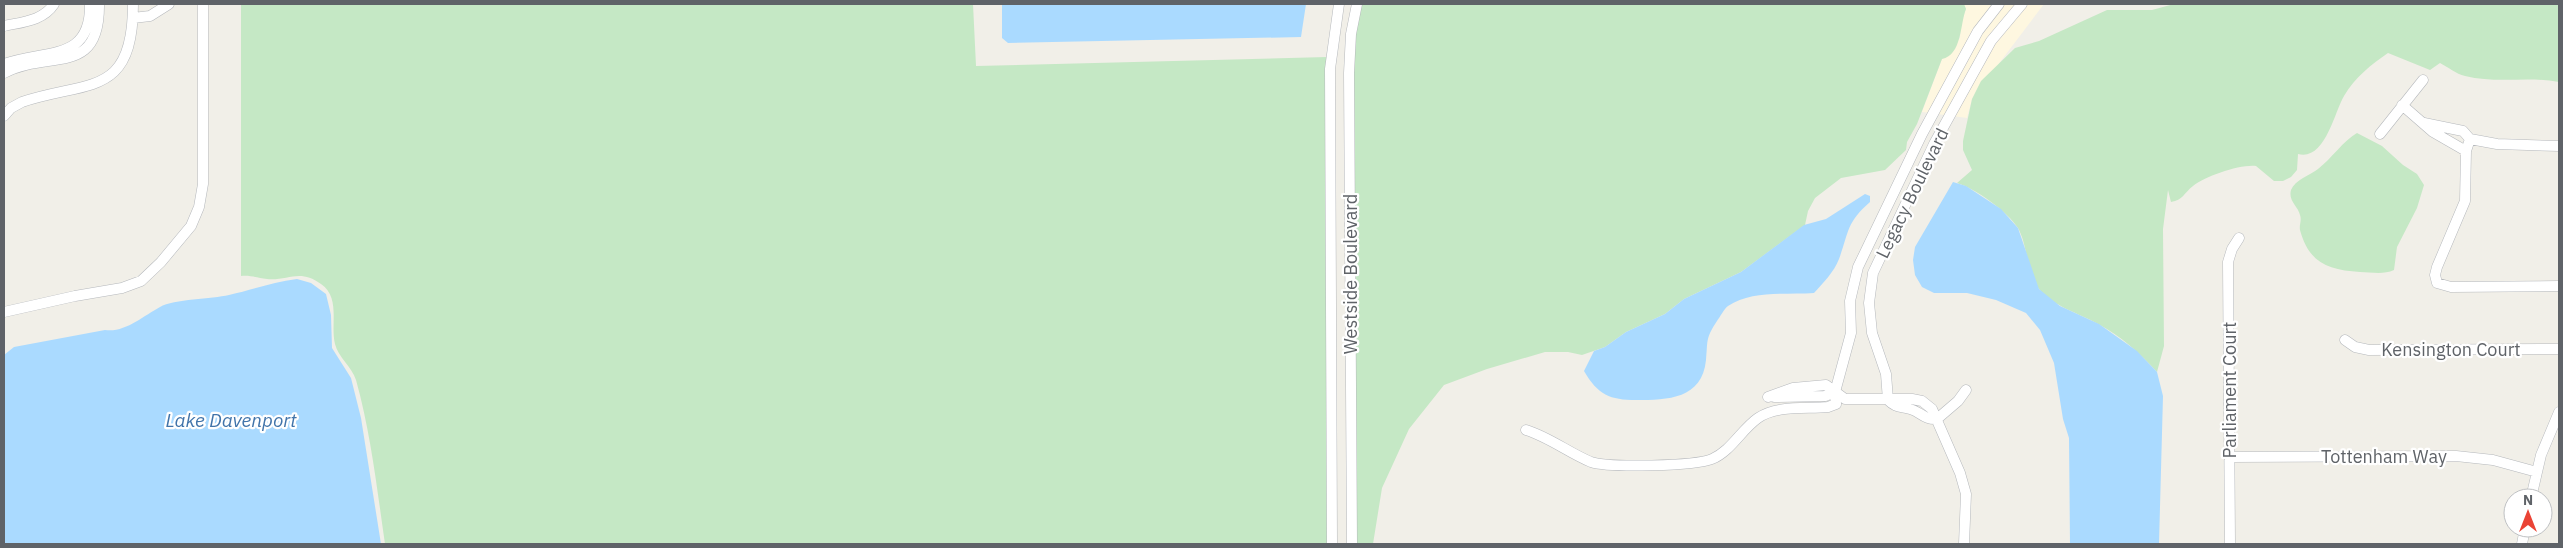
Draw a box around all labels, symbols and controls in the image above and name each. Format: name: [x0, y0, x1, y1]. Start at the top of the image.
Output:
street label: Legacy Boulevard: [1871, 124, 1953, 262]
street label: Westside Boulevard: [1339, 194, 1362, 354]
street label: Parliament Court: [2218, 322, 2241, 458]
street label: Kensington Court: [2381, 338, 2521, 361]
water label: Lake Davenport: [166, 408, 297, 432]
street label: Tottenham Way: [2321, 445, 2447, 468]
north arrow: [2503, 488, 2553, 538]
text: N: [2523, 491, 2533, 509]

